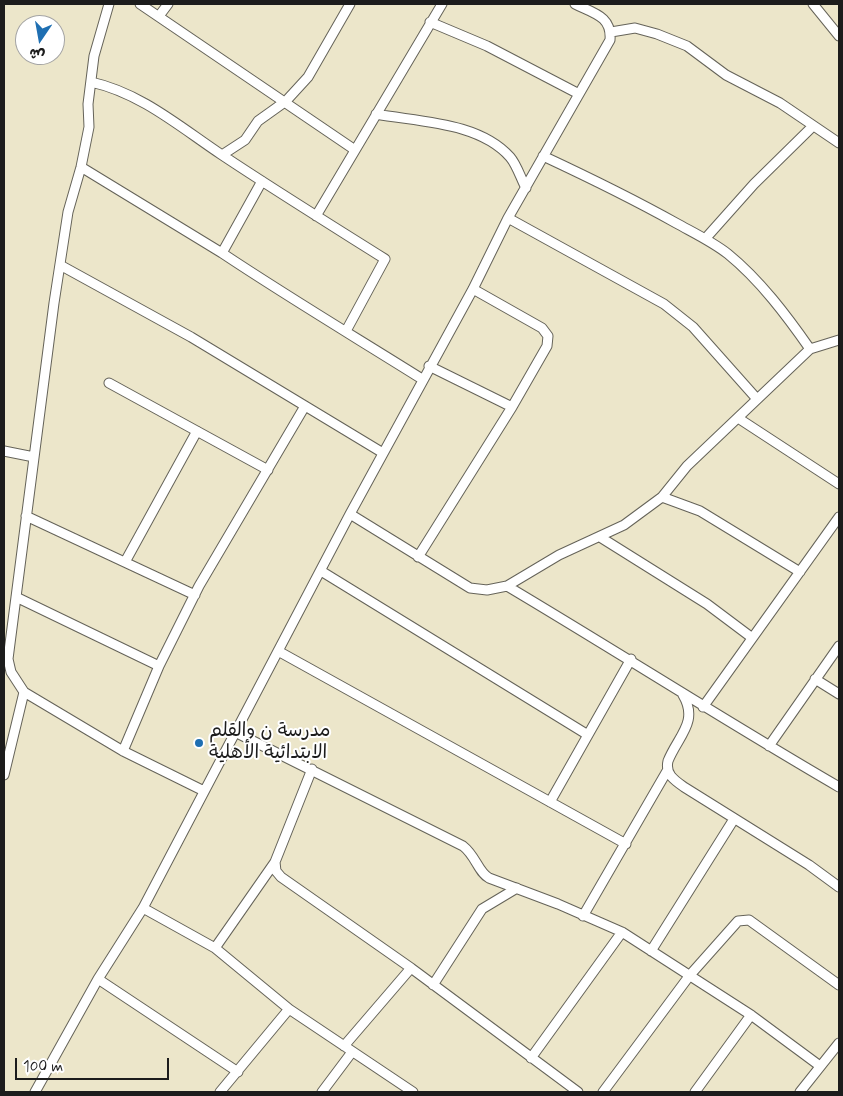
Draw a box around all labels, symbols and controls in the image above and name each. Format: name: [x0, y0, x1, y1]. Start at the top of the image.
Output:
north arrow: [15, 15, 65, 65]
text: ش: [28, 43, 46, 64]
place label: مدرسة ن والقلم الابتدائية الأهلية: [209, 721, 331, 765]
marker: مدرسة ن والقلم الابتدائية الأهلية: [193, 737, 205, 749]
scale bar: [18, 1048, 171, 1080]
text: 100 m: [23, 1057, 63, 1077]

